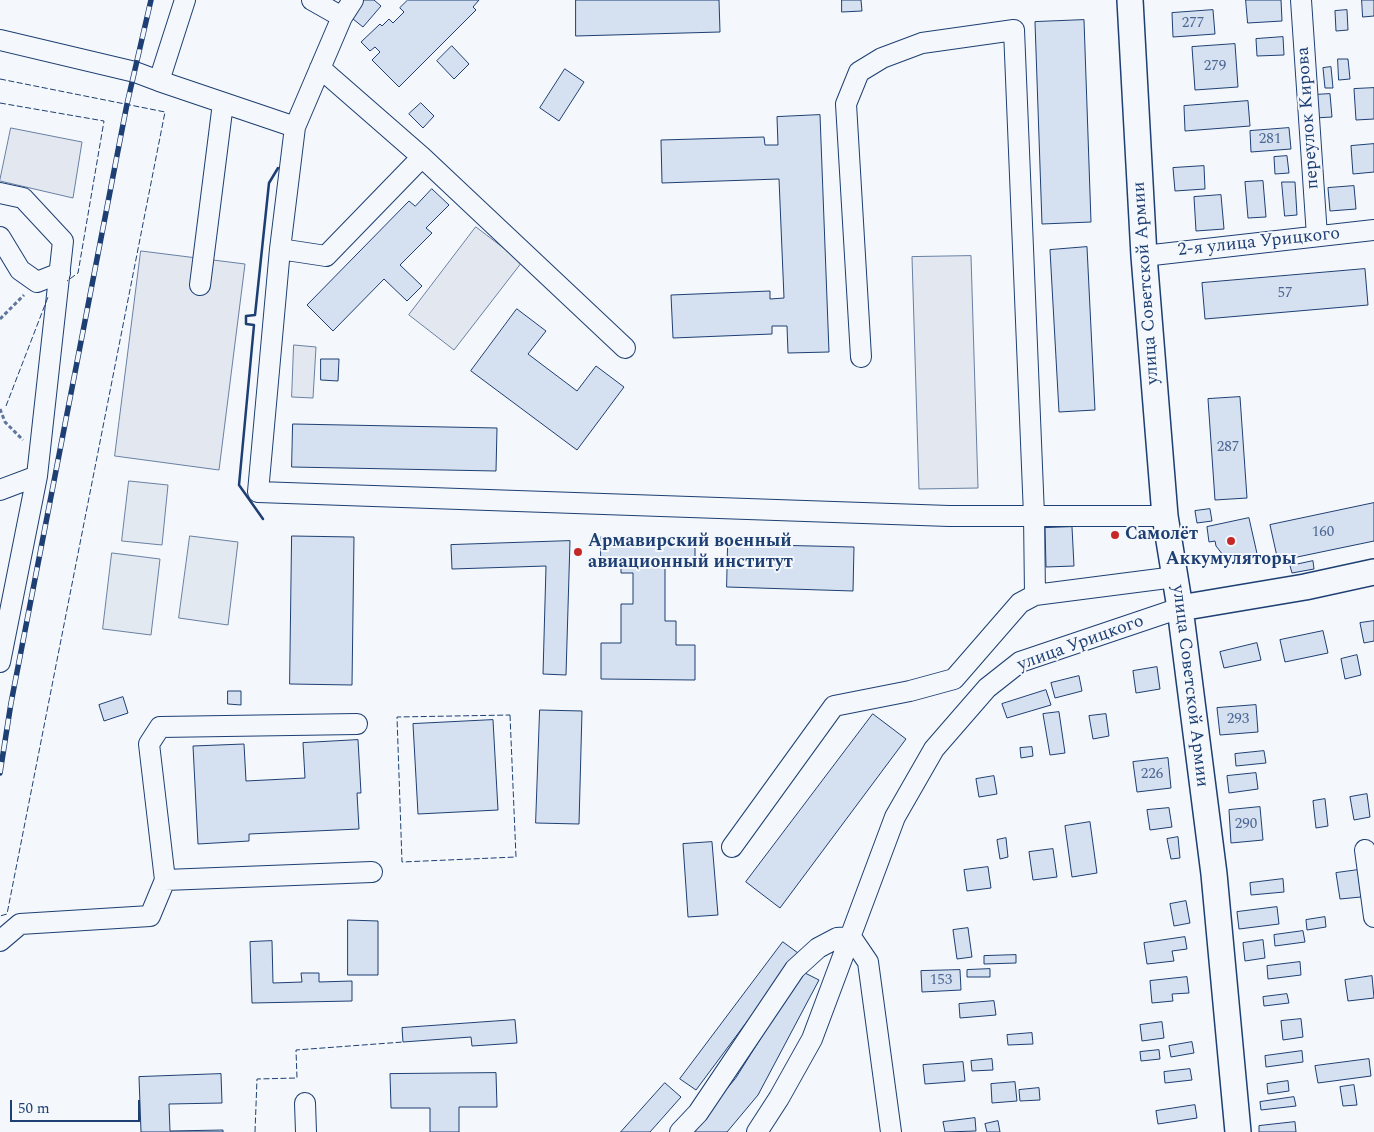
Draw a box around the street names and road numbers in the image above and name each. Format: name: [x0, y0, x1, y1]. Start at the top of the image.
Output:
street label: переулок Кирова: [1293, 46, 1325, 190]
street label: улица Советской Армии: [1129, 181, 1165, 385]
street label: 2-я улица Урицкого: [1177, 224, 1341, 262]
street label: улица Советской Армии: [1166, 584, 1212, 788]
street label: улица Урицкого: [1015, 611, 1147, 677]

